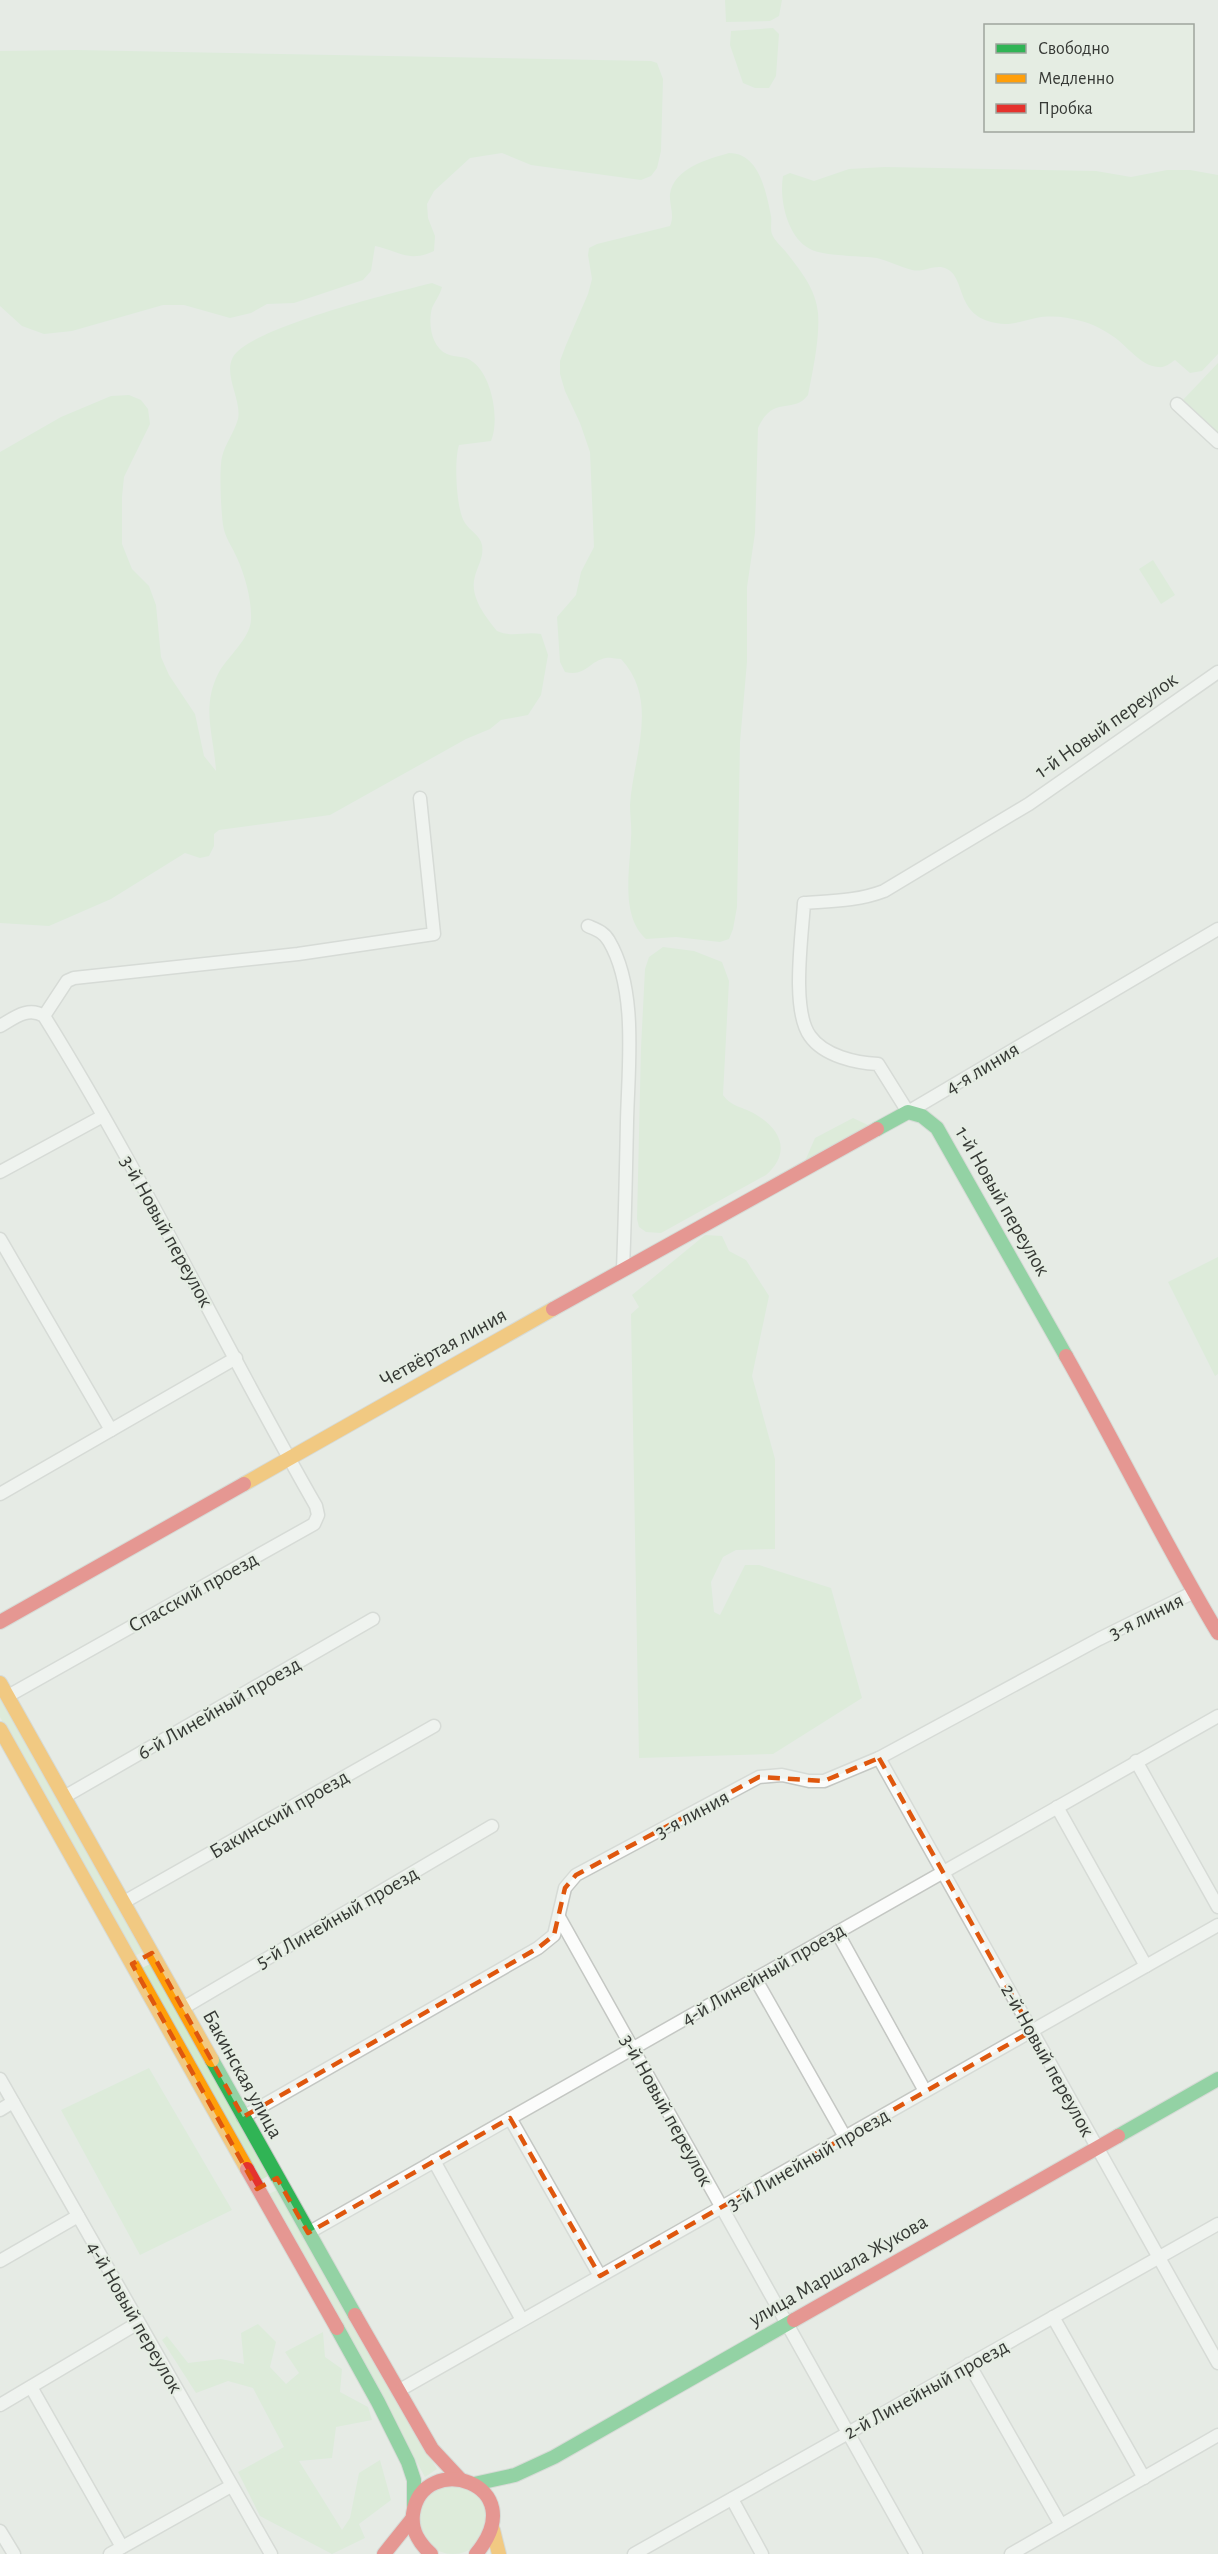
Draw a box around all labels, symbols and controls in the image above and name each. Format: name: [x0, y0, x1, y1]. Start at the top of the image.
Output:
legend: [984, 24, 1194, 132]
text: Свободно: [1038, 39, 1110, 58]
text: Медленно: [1038, 70, 1114, 88]
text: Пробка: [1038, 99, 1093, 118]
street label: 1-й Новый переулок: [1031, 668, 1182, 782]
street label: 4-я линия: [942, 1038, 1023, 1099]
street label: 1-й Новый переулок: [951, 1123, 1054, 1280]
street label: 3-й Новый переулок: [116, 1152, 217, 1311]
street label: Четвёртая линия: [376, 1304, 510, 1391]
street label: Спасский проезд: [125, 1548, 261, 1637]
street label: 3-я линия: [1105, 1589, 1187, 1644]
street label: 6-й Линейный проезд: [134, 1653, 304, 1764]
street label: Бакинский проезд: [206, 1766, 352, 1863]
street label: 3-я линия: [652, 1786, 733, 1843]
street label: 5-й Линейный проезд: [253, 1862, 422, 1972]
street label: 4-й Линейный проезд: [678, 1919, 849, 2030]
street label: 2-й Новый переулок: [997, 1980, 1098, 2140]
street label: Бакинская улица: [199, 2006, 287, 2142]
street label: 3-й Новый переулок: [616, 2031, 717, 2190]
street label: 3-й Линейный проезд: [724, 2104, 893, 2214]
street label: улица Маршала Жукова: [745, 2211, 931, 2331]
street label: 4-й Новый переулок: [83, 2238, 187, 2397]
street label: 2-й Линейный проезд: [841, 2336, 1012, 2443]

